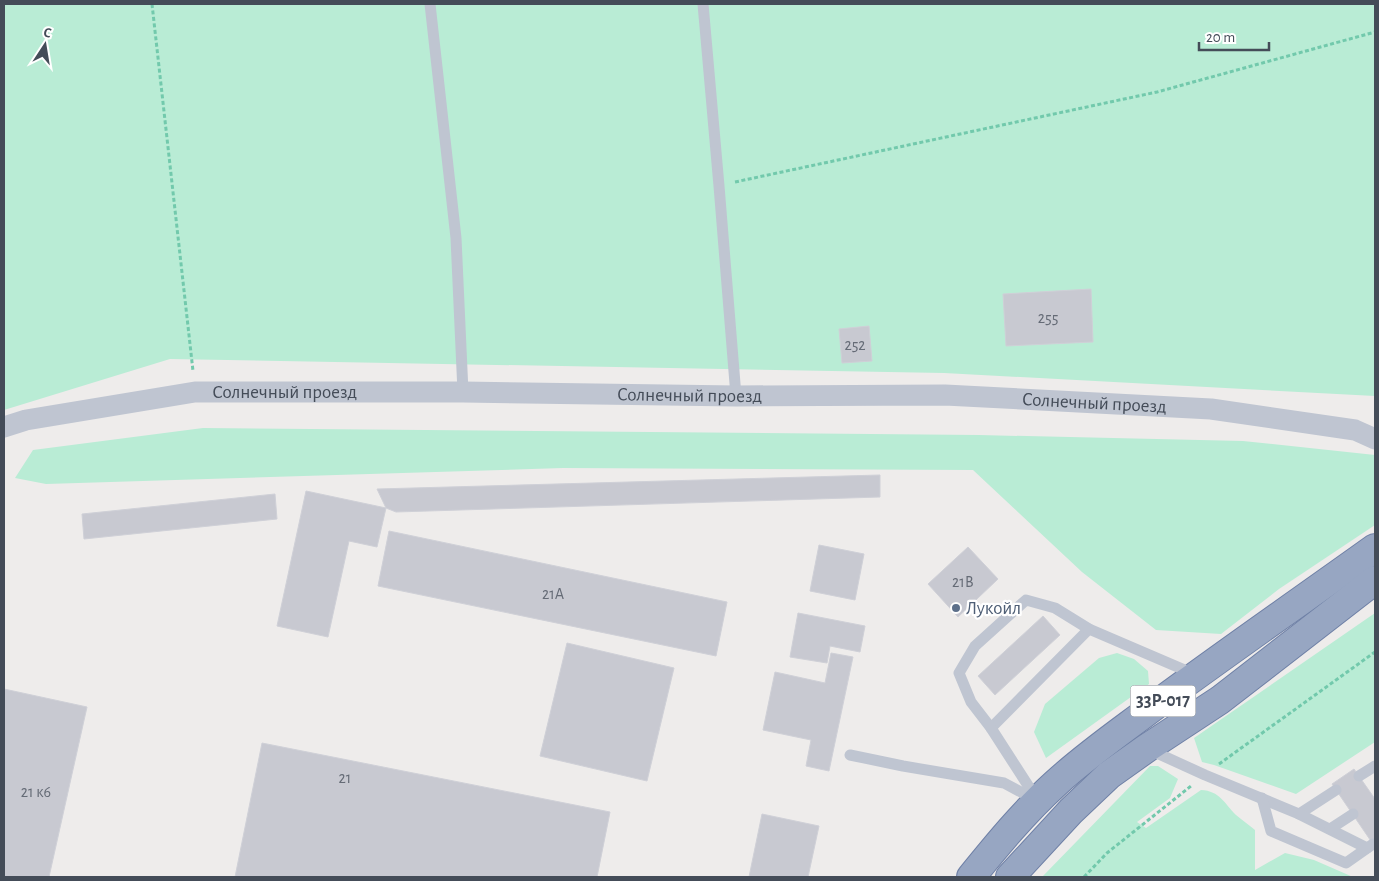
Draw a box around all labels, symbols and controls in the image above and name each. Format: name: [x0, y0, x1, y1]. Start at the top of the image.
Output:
north arrow: [20, 20, 70, 70]
scale bar: [1199, 20, 1269, 52]
text: С: [42, 26, 53, 41]
text: 20 m: [1206, 30, 1235, 45]
house number: 255: [1038, 310, 1058, 326]
house number: 252: [844, 337, 866, 353]
street label: Солнечный проезд: [212, 383, 357, 402]
street label: Солнечный проезд: [617, 385, 762, 406]
street label: Солнечный проезд: [1021, 390, 1167, 416]
house number: 21В: [952, 574, 974, 590]
house number: 21А: [542, 586, 565, 602]
place label: Лукойл: [966, 599, 1021, 618]
marker: Лукойл: [950, 602, 962, 614]
road number: 33Р-017: [1130, 686, 1196, 716]
house number: 21: [339, 770, 351, 786]
house number: 21 к6: [21, 784, 51, 800]

